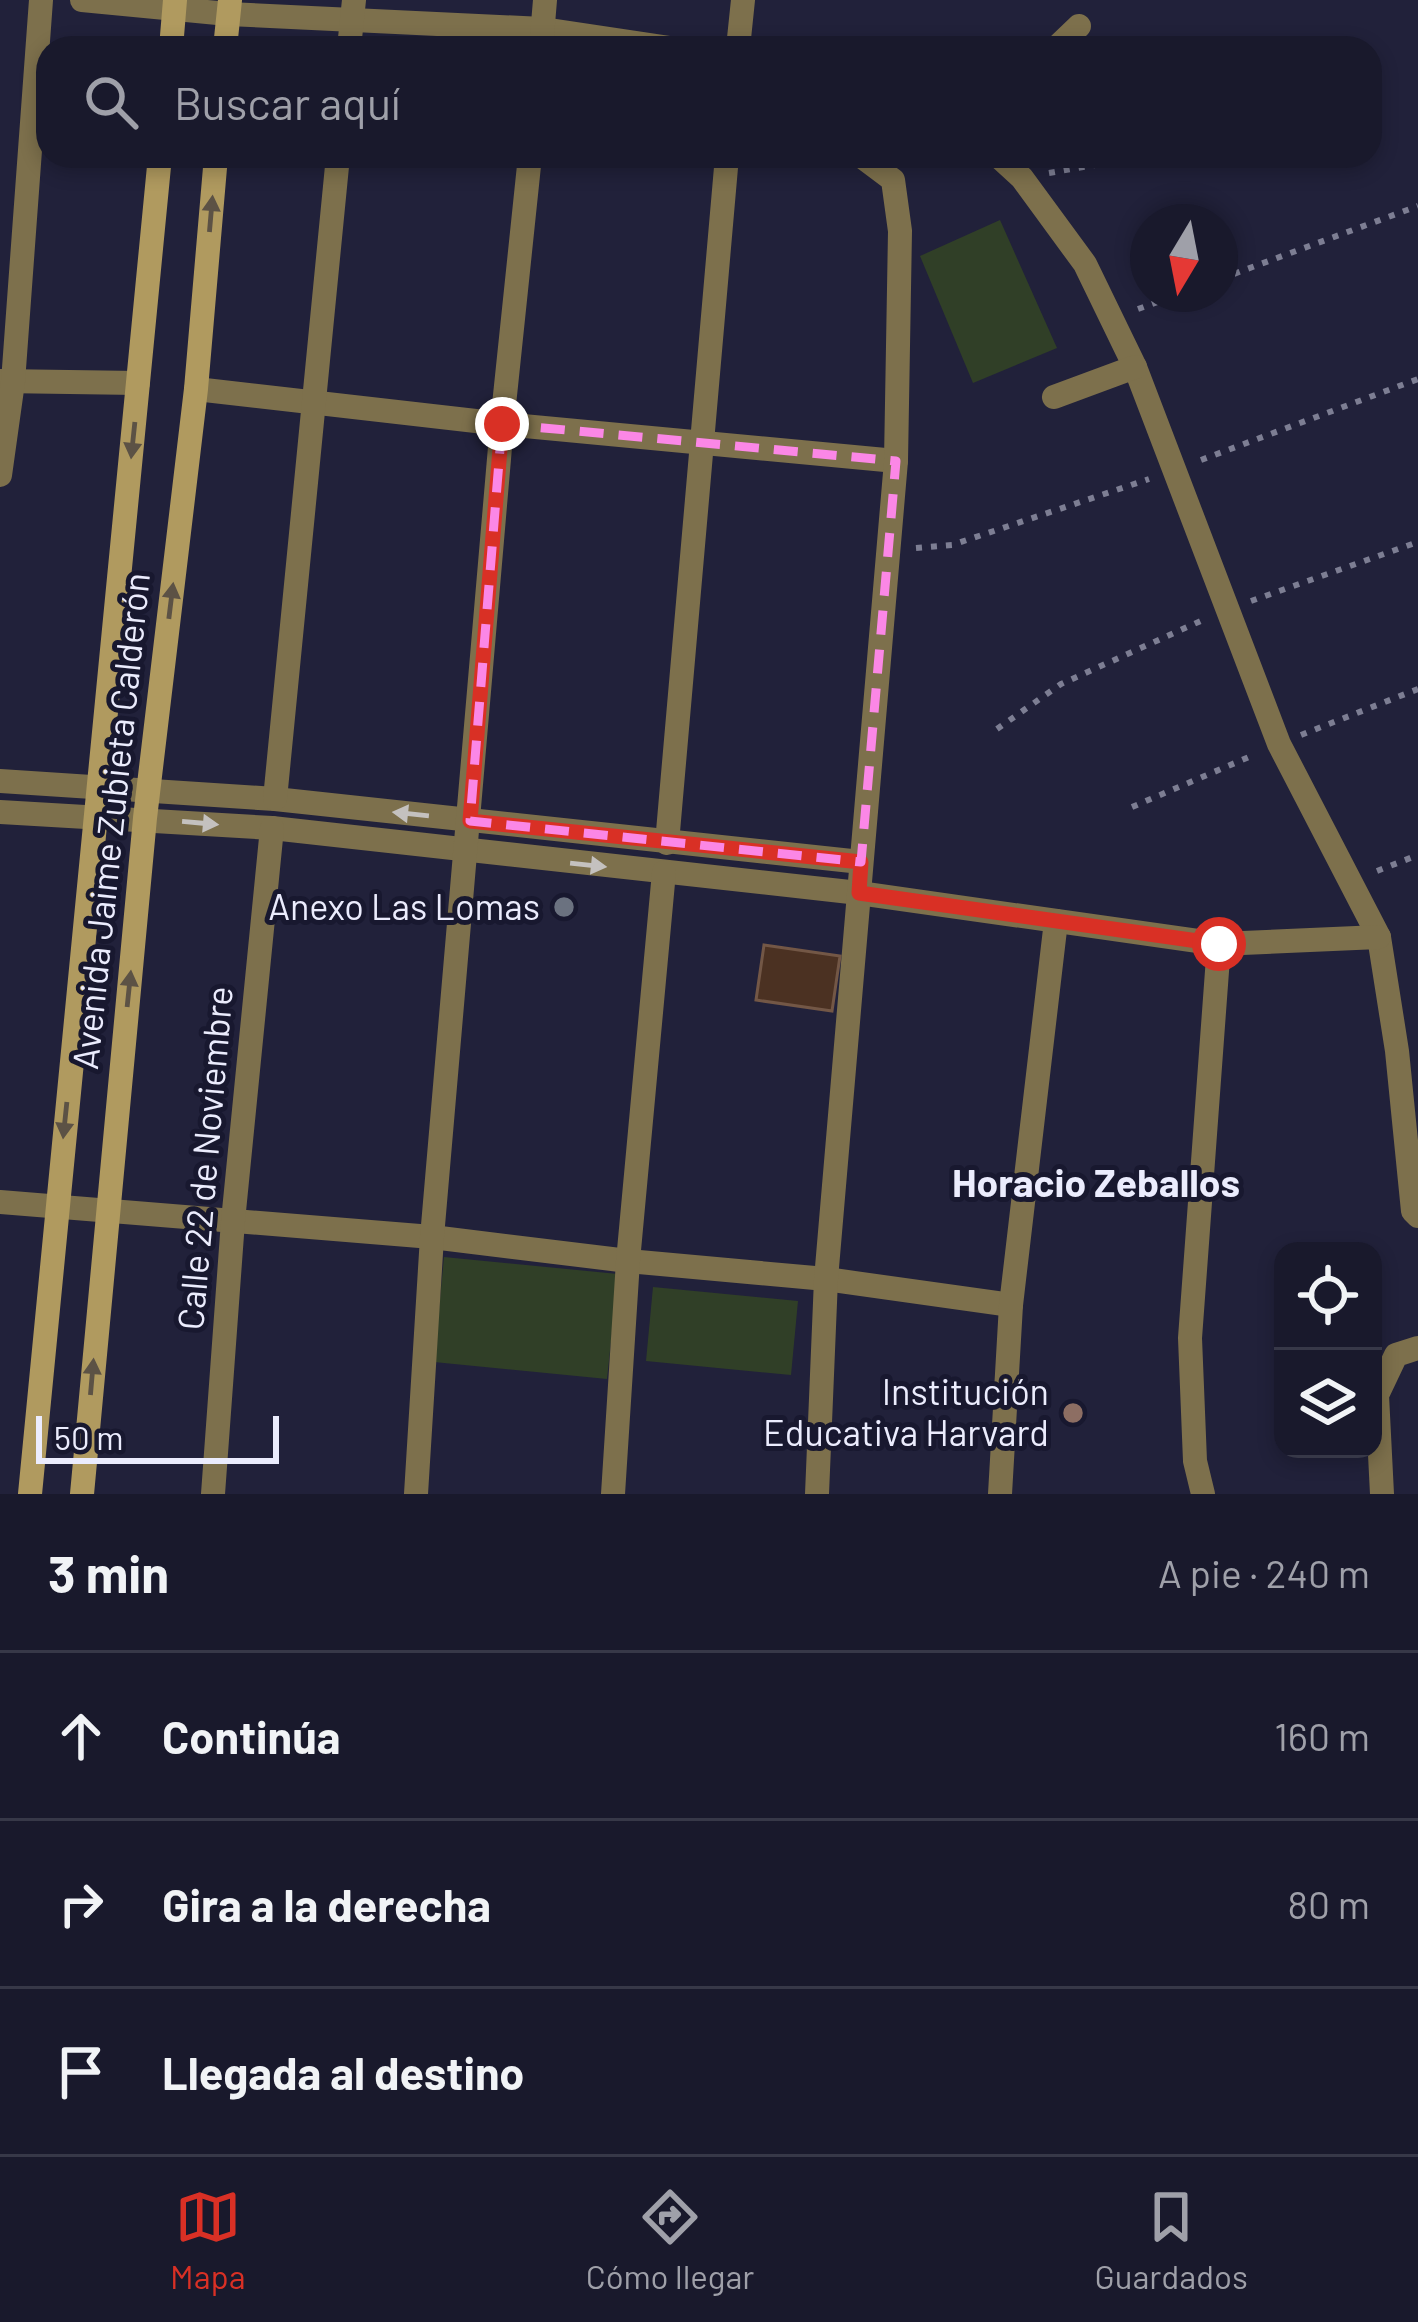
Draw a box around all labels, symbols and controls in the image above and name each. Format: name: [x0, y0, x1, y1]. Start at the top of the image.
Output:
search box: [36, 36, 1382, 168]
icon: search: [78, 69, 144, 135]
text: Buscar aquí: [174, 75, 401, 129]
one-way arrow: [202, 195, 221, 232]
north arrow: [1130, 204, 1238, 312]
route end: [475, 397, 529, 451]
one-way arrow: [123, 422, 142, 459]
street label: Avenida Jaime Zubieta Calderón: [62, 571, 157, 1071]
one-way arrow: [161, 582, 180, 620]
one-way arrow: [392, 805, 429, 824]
one-way arrow: [182, 813, 220, 832]
one-way arrow: [570, 855, 607, 874]
place label: Anexo Las Lomas: [268, 884, 540, 927]
marker: Anexo Las Lomas: [551, 894, 577, 920]
route start: [1192, 917, 1246, 971]
one-way arrow: [120, 970, 139, 1007]
street label: Calle 22 de Noviembre: [167, 984, 240, 1332]
one-way arrow: [55, 1102, 74, 1139]
district label: Horacio Zeballos: [952, 1158, 1240, 1205]
map controls: [1274, 1242, 1382, 1458]
button: locate: [1274, 1242, 1382, 1350]
button: layers: [1274, 1350, 1382, 1458]
one-way arrow: [83, 1358, 102, 1396]
place label: Institución Educativa Harvard: [763, 1369, 1049, 1453]
marker: Institución Educativa Harvard: [1060, 1400, 1086, 1426]
scale bar: [36, 1410, 279, 1463]
text: 50 m: [54, 1417, 124, 1457]
text: 3 min: [48, 1542, 169, 1603]
text: A pie · 240 m: [1158, 1549, 1370, 1596]
icon: ahead: [48, 1703, 114, 1769]
text: Continúa: [162, 1709, 341, 1763]
text: 160 m: [1274, 1712, 1370, 1759]
icon: right: [48, 1871, 114, 1937]
text: Gira a la derecha: [162, 1877, 491, 1931]
text: 80 m: [1288, 1880, 1370, 1927]
icon: arrive: [48, 2039, 114, 2105]
text: Llegada al destino: [162, 2045, 524, 2099]
tab: Mapa: [170, 2184, 246, 2296]
tab: Cómo llegar: [586, 2184, 754, 2296]
tab: Guardados: [1095, 2184, 1248, 2296]

